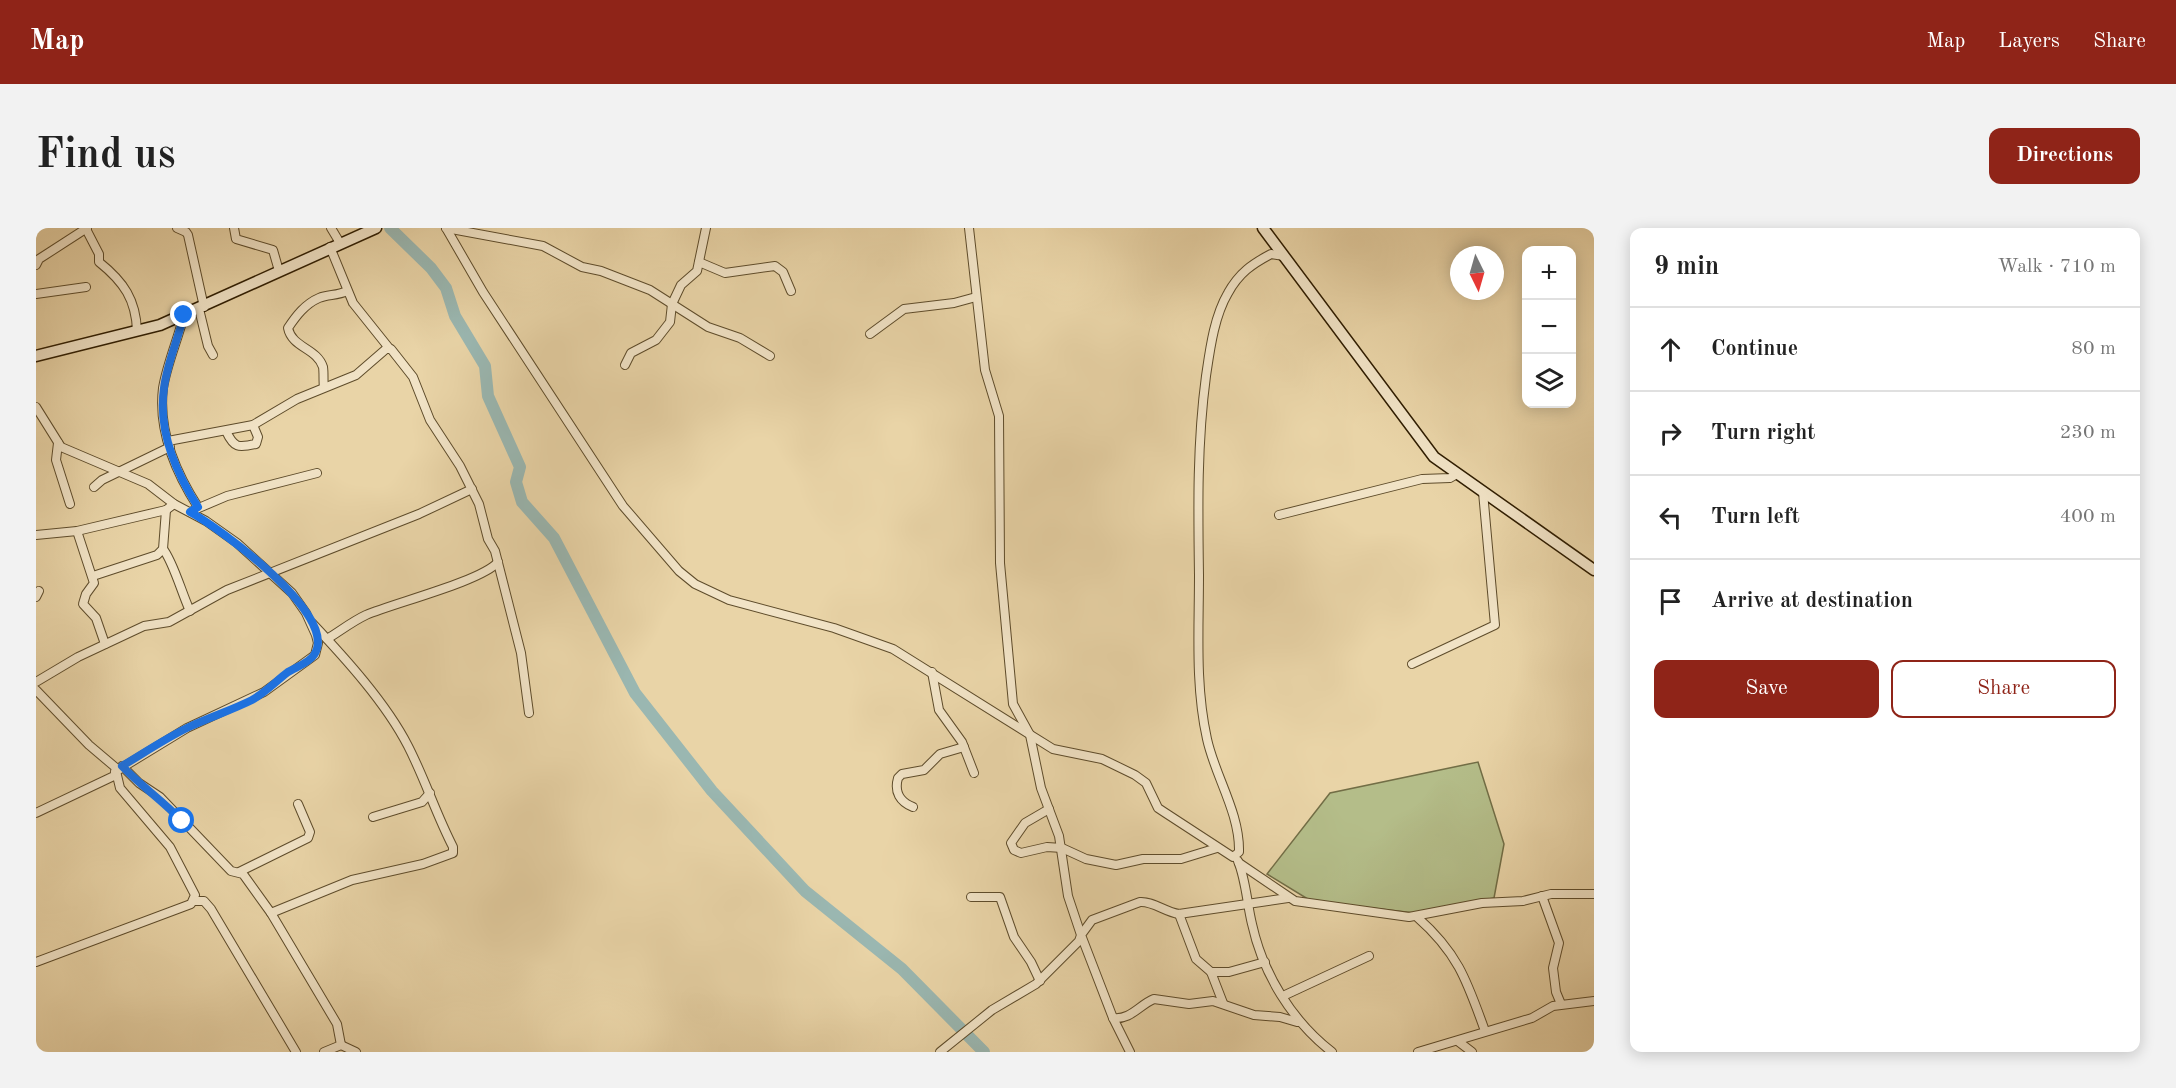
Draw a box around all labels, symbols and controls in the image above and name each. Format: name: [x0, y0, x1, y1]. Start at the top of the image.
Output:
text: Map: [30, 28, 84, 56]
text: Map: [1926, 31, 1965, 52]
text: Layers: [1998, 31, 2060, 52]
text: Share: [2093, 31, 2146, 52]
button: Directions: [1989, 128, 2140, 184]
text: Find us: [36, 135, 175, 177]
north arrow: [1450, 246, 1504, 300]
map controls: [1522, 246, 1576, 408]
button: +: [1522, 246, 1576, 300]
text: 9 min: [1654, 254, 1719, 280]
text: Walk · 710 m: [1997, 257, 2116, 277]
button: −: [1522, 300, 1576, 354]
route end: [170, 301, 196, 327]
icon: ahead: [1654, 333, 1687, 366]
text: Continue: [1711, 338, 1798, 360]
text: 80 m: [2071, 339, 2116, 359]
button: layers: [1522, 354, 1576, 408]
icon: right: [1654, 417, 1687, 450]
text: Turn right: [1711, 422, 1815, 444]
text: 230 m: [2060, 423, 2116, 443]
icon: left: [1654, 501, 1687, 534]
text: Turn left: [1711, 506, 1800, 528]
text: 400 m: [2060, 507, 2116, 527]
icon: arrive: [1654, 585, 1687, 618]
text: Arrive at destination: [1711, 590, 1913, 612]
button: Save: [1654, 660, 1879, 718]
button: Share: [1891, 660, 2116, 718]
route start: [168, 807, 194, 833]

